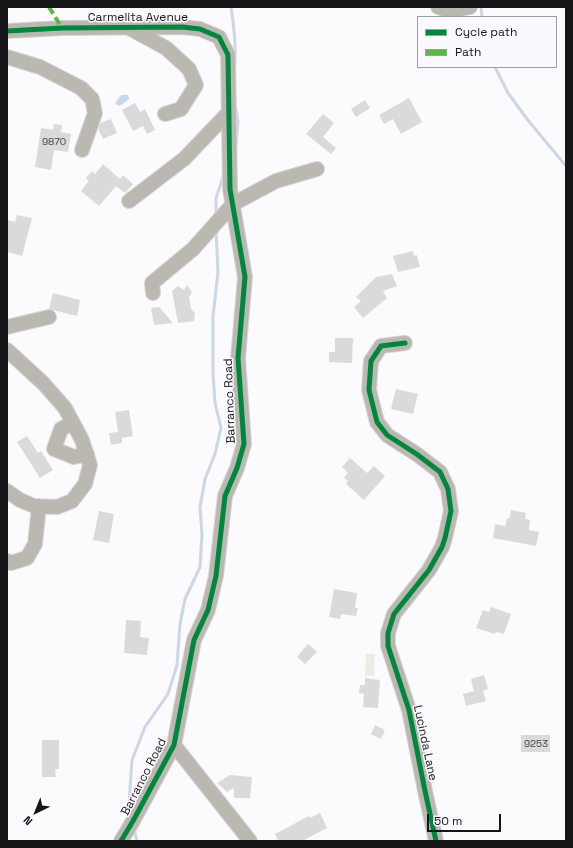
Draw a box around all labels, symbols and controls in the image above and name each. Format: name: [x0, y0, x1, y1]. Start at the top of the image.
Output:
street label: Carmelita Avenue: [88, 11, 188, 25]
legend: [417, 16, 557, 68]
text: Cycle path: [455, 24, 517, 40]
text: Path: [455, 44, 481, 60]
house number: 9870: [42, 136, 66, 148]
street label: Barranco Road: [221, 358, 239, 444]
street label: Lucinda Lane: [410, 704, 440, 782]
street label: Barranco Road: [118, 736, 170, 818]
house number: 9253: [524, 738, 548, 750]
north arrow: [16, 792, 56, 832]
scale bar: [429, 806, 503, 832]
text: N: [20, 813, 35, 828]
text: 50 m: [434, 813, 462, 829]

